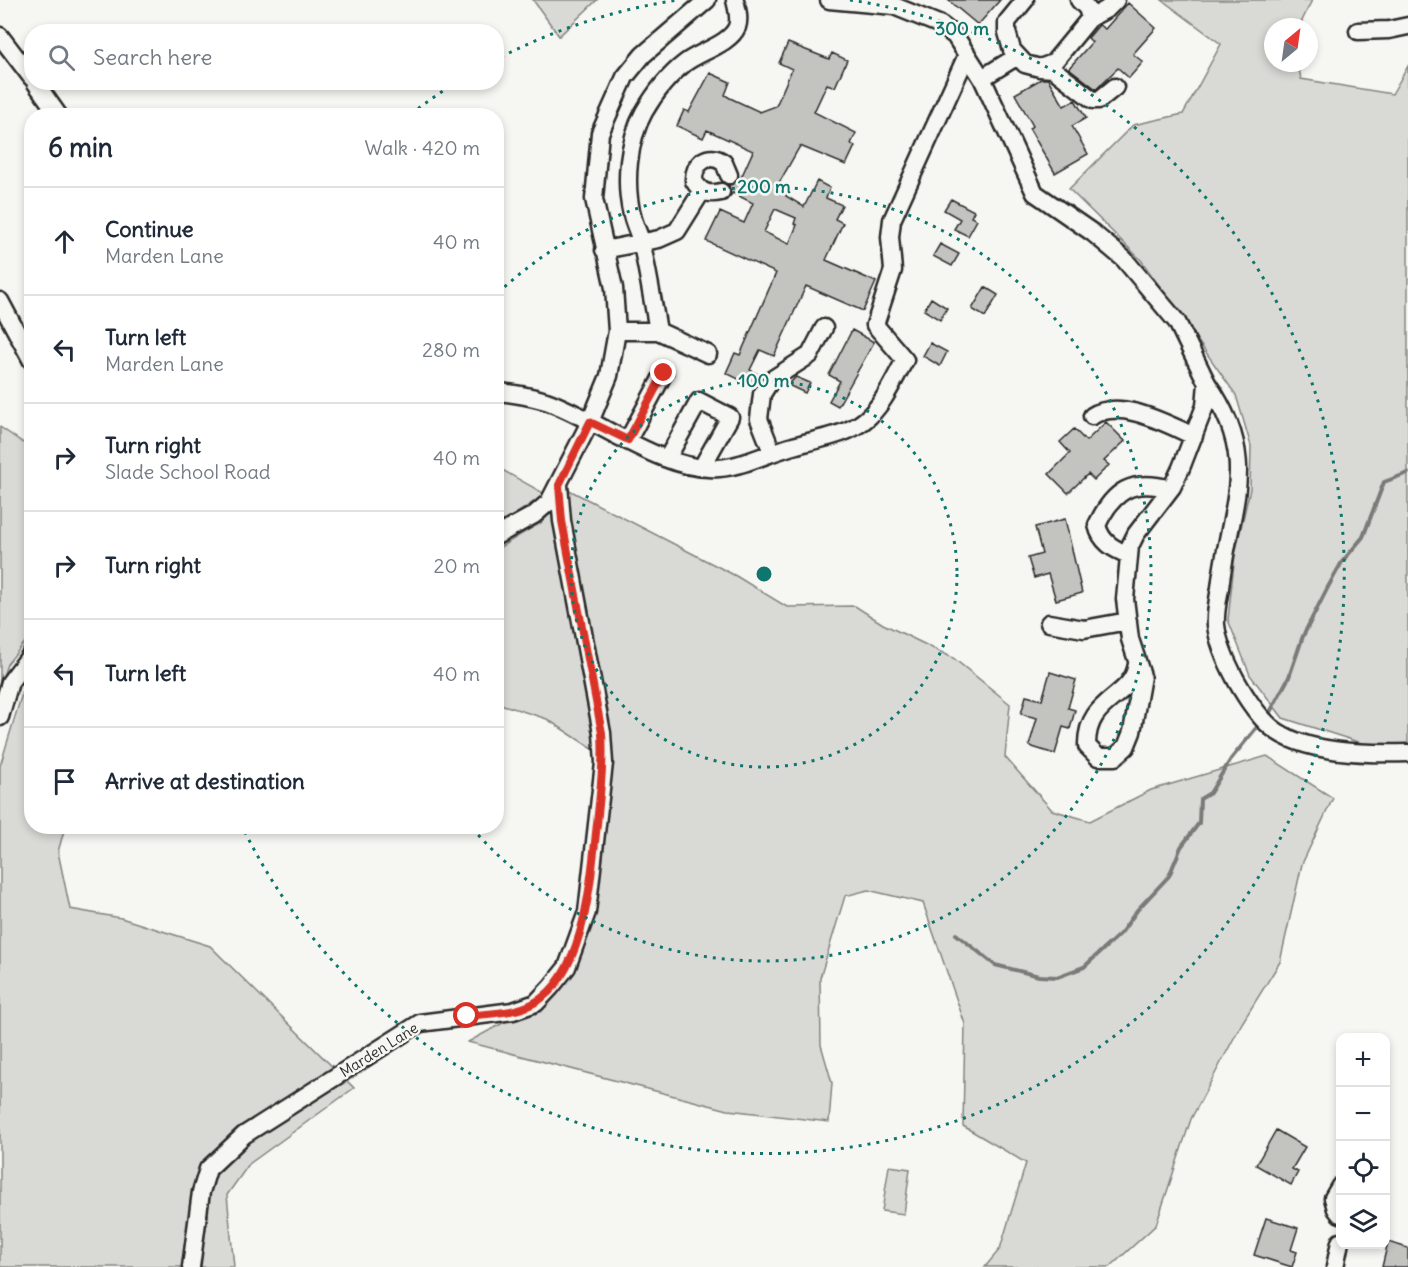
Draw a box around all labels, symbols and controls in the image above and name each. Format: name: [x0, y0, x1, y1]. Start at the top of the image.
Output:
text: 300 m: [935, 17, 989, 40]
north arrow: [1264, 18, 1318, 72]
search box: [24, 24, 504, 90]
icon: search: [45, 41, 78, 74]
text: Search here: [93, 43, 212, 71]
text: 6 min: [48, 131, 113, 164]
text: Walk · 420 m: [364, 135, 480, 160]
text: 200 m: [737, 175, 791, 198]
text: Continue: [105, 215, 194, 243]
icon: ahead: [48, 225, 81, 258]
text: 40 m: [433, 229, 480, 254]
text: Marden Lane: [105, 243, 224, 268]
text: Turn left: [105, 323, 186, 351]
icon: left: [48, 333, 81, 366]
text: 280 m: [422, 337, 480, 362]
text: Marden Lane: [105, 351, 224, 376]
route end: [650, 359, 676, 385]
text: 100 m: [739, 369, 790, 392]
text: Turn right: [105, 431, 201, 459]
icon: right: [48, 441, 81, 474]
text: 40 m: [433, 445, 480, 470]
text: Slade School Road: [105, 459, 271, 484]
icon: right: [48, 549, 81, 582]
text: Turn right: [105, 551, 201, 579]
text: 20 m: [434, 553, 480, 578]
centre of rings: [754, 564, 774, 584]
icon: left: [48, 657, 81, 690]
text: Turn left: [105, 659, 186, 687]
text: 40 m: [433, 661, 480, 686]
icon: arrive: [48, 765, 81, 798]
text: Arrive at destination: [105, 767, 305, 795]
route start: [453, 1002, 479, 1028]
street label: Marden Lane: [336, 1018, 422, 1081]
map controls: [1336, 1033, 1390, 1249]
button: +: [1336, 1033, 1390, 1087]
button: −: [1336, 1087, 1390, 1141]
button: locate: [1336, 1141, 1390, 1195]
button: layers: [1336, 1195, 1390, 1249]

